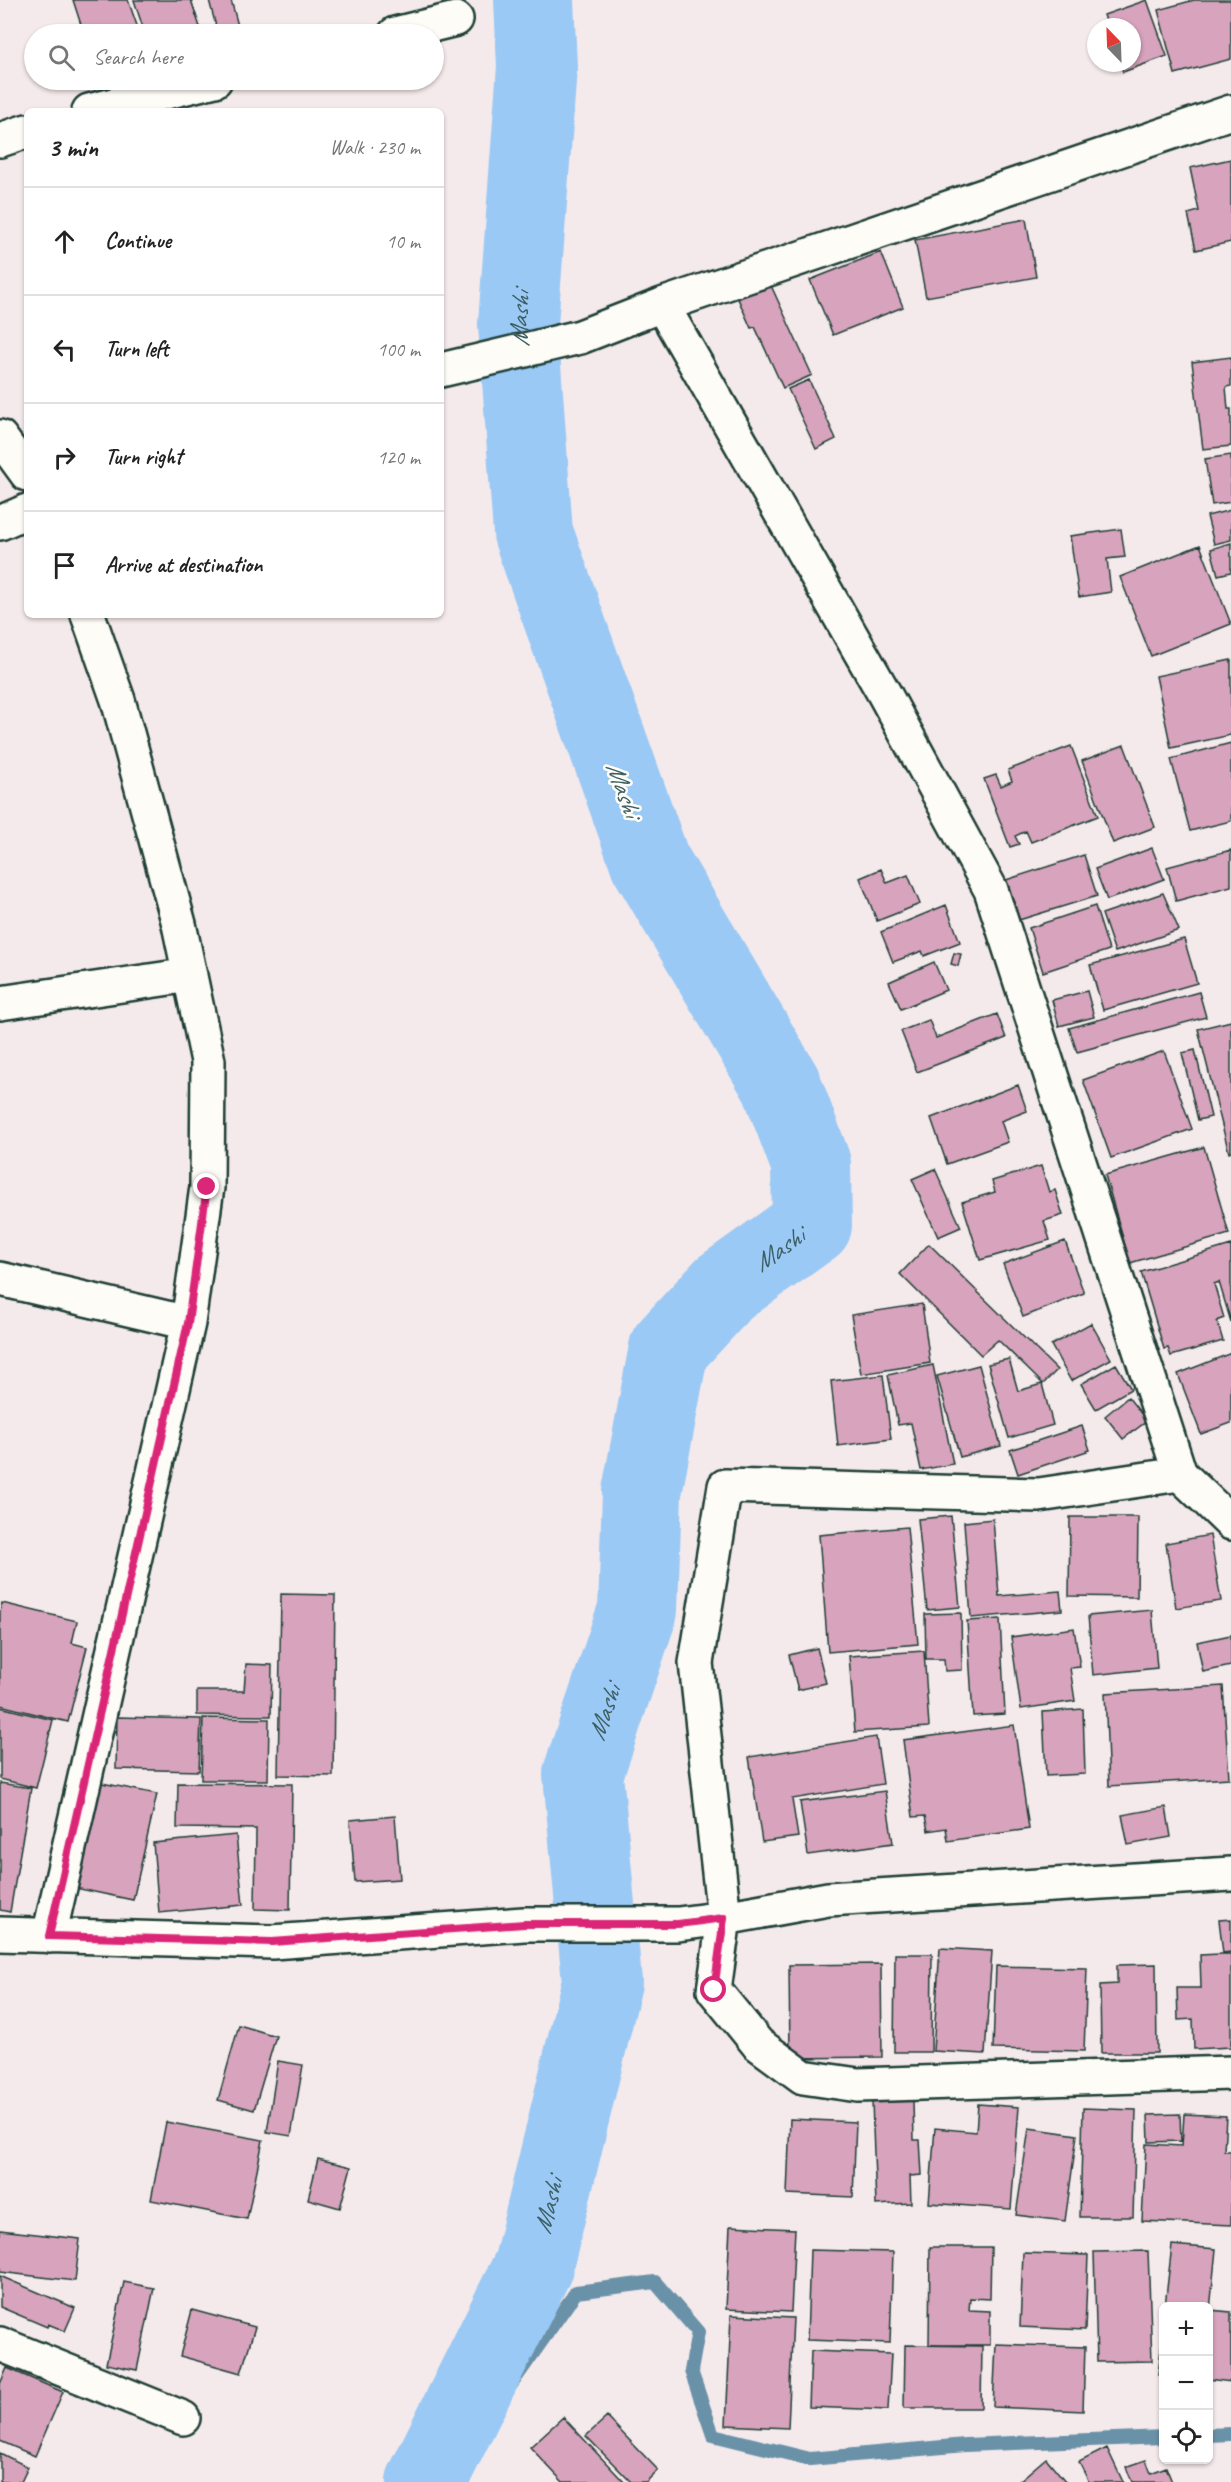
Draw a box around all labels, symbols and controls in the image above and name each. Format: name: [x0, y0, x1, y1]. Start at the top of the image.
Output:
north arrow: [1087, 18, 1141, 72]
search box: [24, 24, 444, 90]
icon: search: [45, 41, 78, 74]
text: Search here: [93, 43, 183, 71]
text: 3 min: [48, 131, 98, 164]
text: Walk · 230 m: [330, 135, 420, 160]
icon: ahead: [48, 225, 81, 258]
text: Continue: [105, 227, 171, 255]
text: 10 m: [386, 229, 420, 254]
water label: Mashi: [502, 284, 538, 348]
icon: left: [48, 333, 81, 366]
text: Turn left: [105, 335, 169, 363]
text: 100 m: [377, 337, 420, 362]
icon: right: [48, 441, 81, 474]
text: Turn right: [105, 443, 182, 471]
text: 120 m: [377, 445, 420, 470]
icon: arrive: [48, 549, 81, 582]
text: Arrive at destination: [105, 551, 262, 579]
water label: Mashi: [599, 757, 651, 827]
route end: [193, 1173, 219, 1199]
water label: Mashi: [746, 1216, 816, 1279]
water label: Mashi: [580, 1675, 631, 1744]
route start: [700, 1976, 726, 2002]
water label: Mashi: [526, 2169, 572, 2237]
map controls: [1159, 2302, 1213, 2464]
button: +: [1159, 2302, 1213, 2356]
button: −: [1159, 2356, 1213, 2410]
button: locate: [1159, 2410, 1213, 2464]

